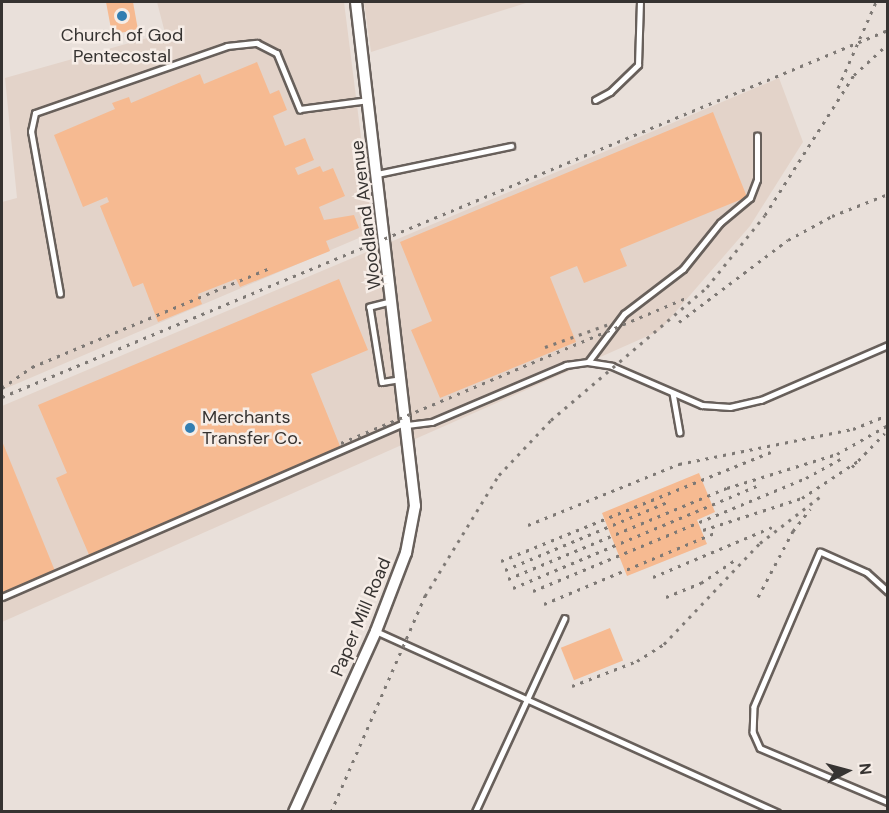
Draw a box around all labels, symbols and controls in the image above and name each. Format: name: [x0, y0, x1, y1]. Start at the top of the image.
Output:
marker: Church of God Pentecostal: [115, 9, 129, 23]
place label: Church of God Pentecostal: [61, 25, 183, 68]
street label: Woodland Avenue: [346, 139, 386, 291]
place label: Merchants Transfer Co.: [202, 407, 301, 450]
marker: Merchants Transfer Co.: [183, 421, 197, 435]
street label: Paper Mill Road: [326, 554, 396, 680]
north arrow: [817, 741, 877, 801]
text: N: [854, 762, 876, 776]

